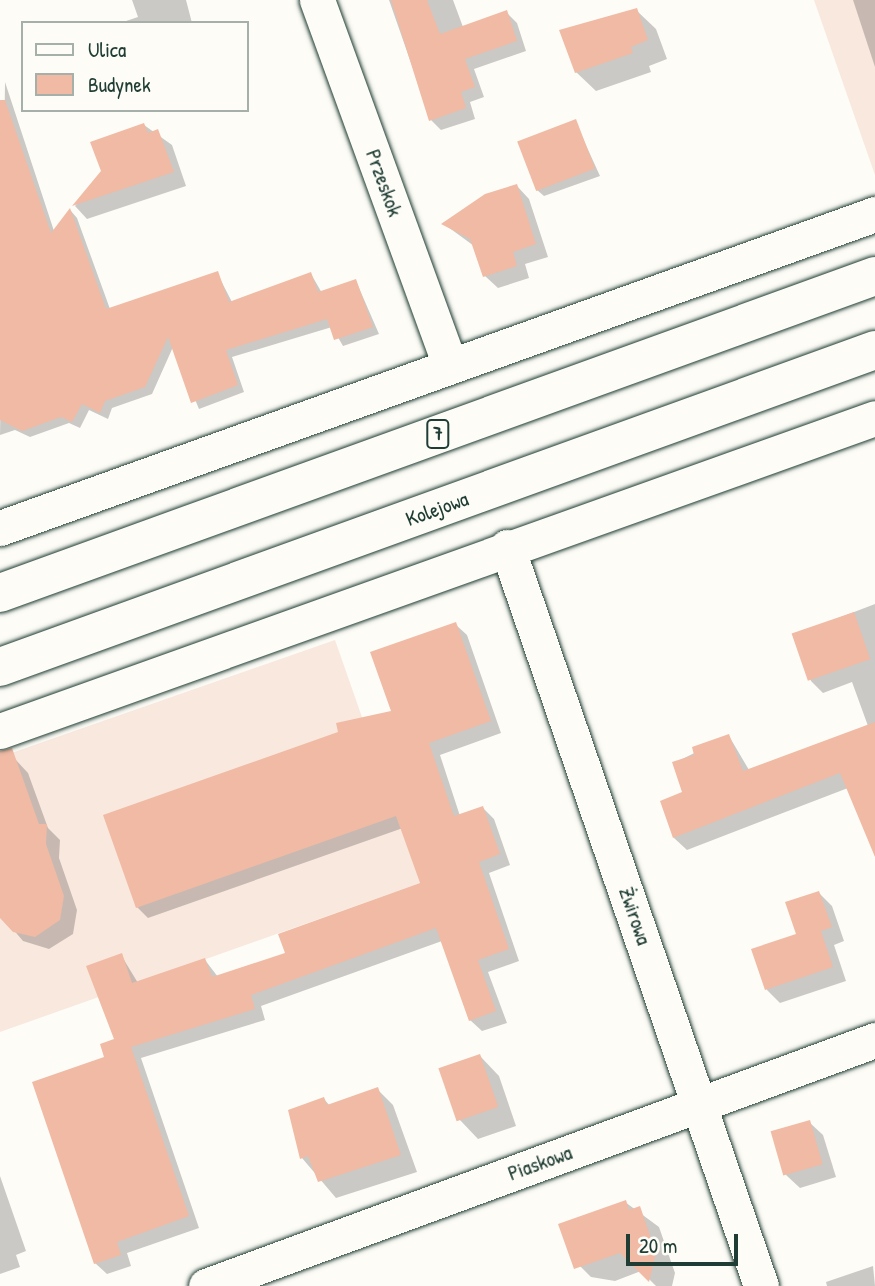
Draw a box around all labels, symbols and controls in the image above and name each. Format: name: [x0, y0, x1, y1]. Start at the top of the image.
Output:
legend: [21, 21, 248, 112]
text: Ulica: [88, 35, 126, 64]
text: Budynek: [88, 70, 151, 99]
street label: Przeskok: [360, 146, 408, 220]
road number: 7: [426, 418, 450, 449]
street label: Kolejowa: [402, 486, 472, 532]
street label: Żwirowa: [613, 884, 657, 948]
street label: Piaskowa: [505, 1140, 575, 1186]
scale bar: [630, 1220, 742, 1264]
text: 20 m: [639, 1231, 677, 1260]

